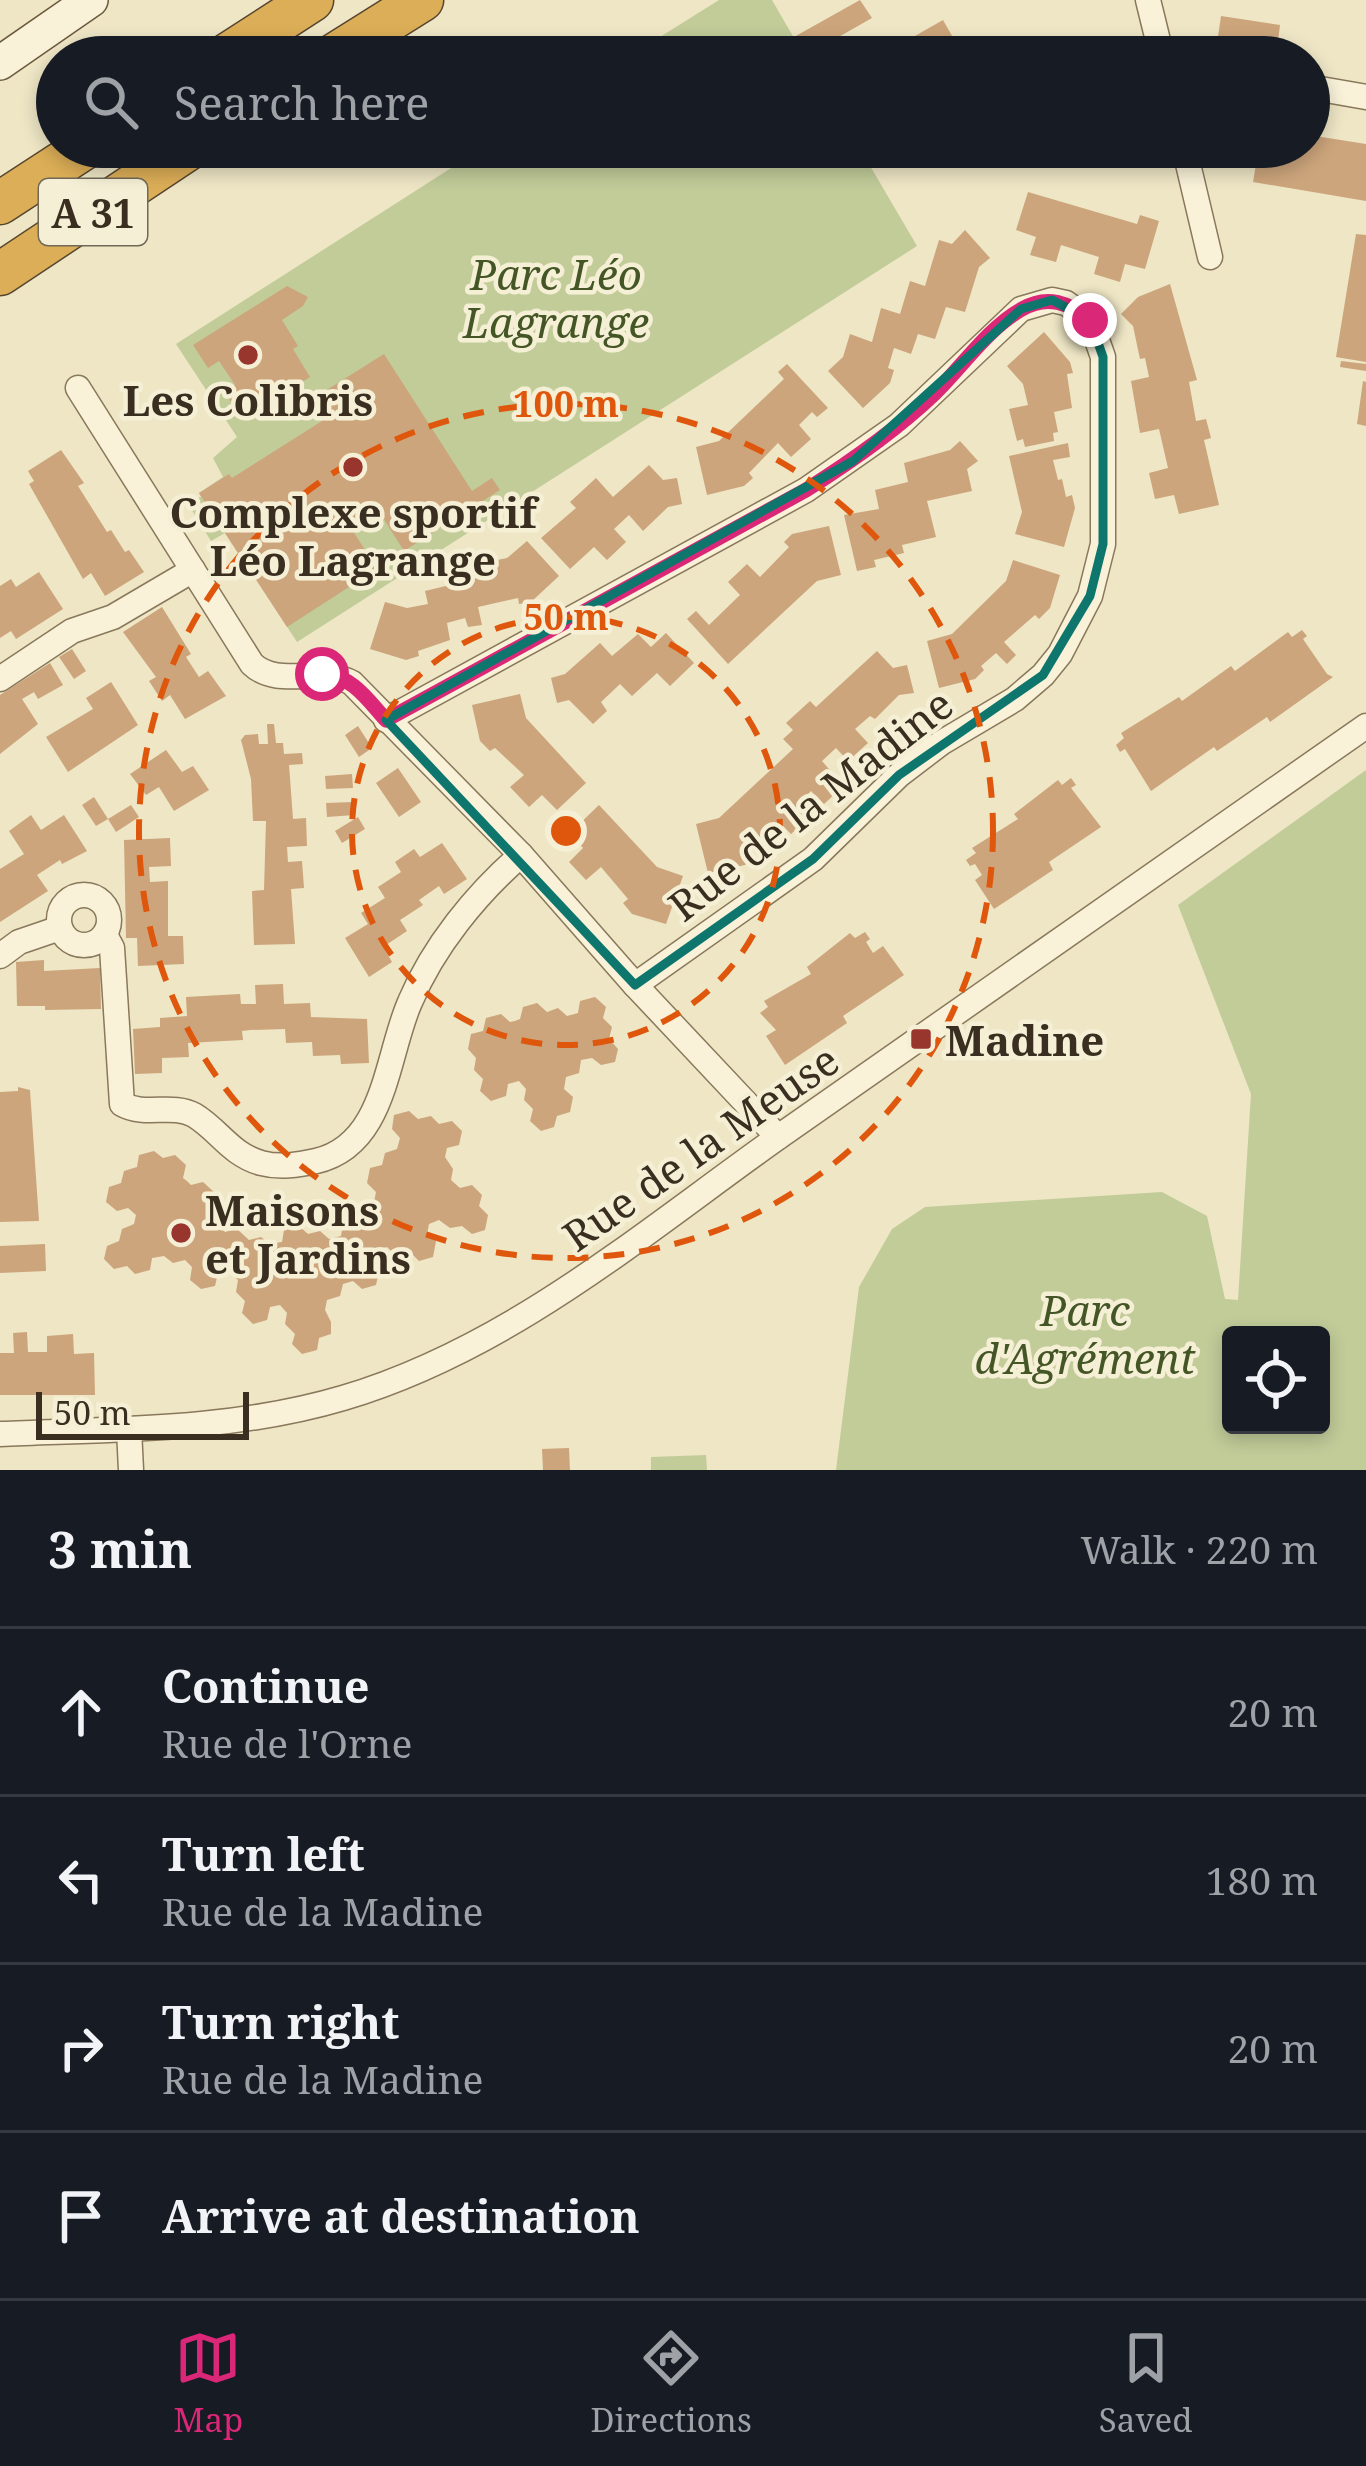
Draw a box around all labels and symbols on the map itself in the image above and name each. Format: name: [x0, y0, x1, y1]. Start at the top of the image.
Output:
road number: A 31: [39, 179, 147, 245]
park label: Parc Léo Lagrange: [462, 245, 649, 350]
route end: [1063, 293, 1117, 347]
marker: Les Colibris: [235, 342, 261, 368]
place label: Les Colibris: [123, 371, 373, 428]
text: 100 m: [513, 379, 619, 428]
marker: Complexe sportif Léo Lagrange: [340, 454, 366, 480]
place label: Complexe sportif Léo Lagrange: [169, 483, 541, 588]
text: 50 m: [523, 592, 609, 641]
route start: [295, 647, 349, 701]
street label: Rue de la Madine: [656, 675, 964, 933]
centre of rings: [545, 810, 587, 852]
place label: Madine: [945, 1011, 1104, 1068]
marker: Madine: [908, 1026, 934, 1052]
street label: Rue de la Meuse: [551, 1031, 849, 1263]
place label: Maisons et Jardins: [205, 1181, 411, 1286]
marker: Maisons et Jardins: [168, 1220, 194, 1246]
park label: Parc d'Agrément: [975, 1281, 1196, 1386]
scale bar: [36, 1386, 249, 1439]

